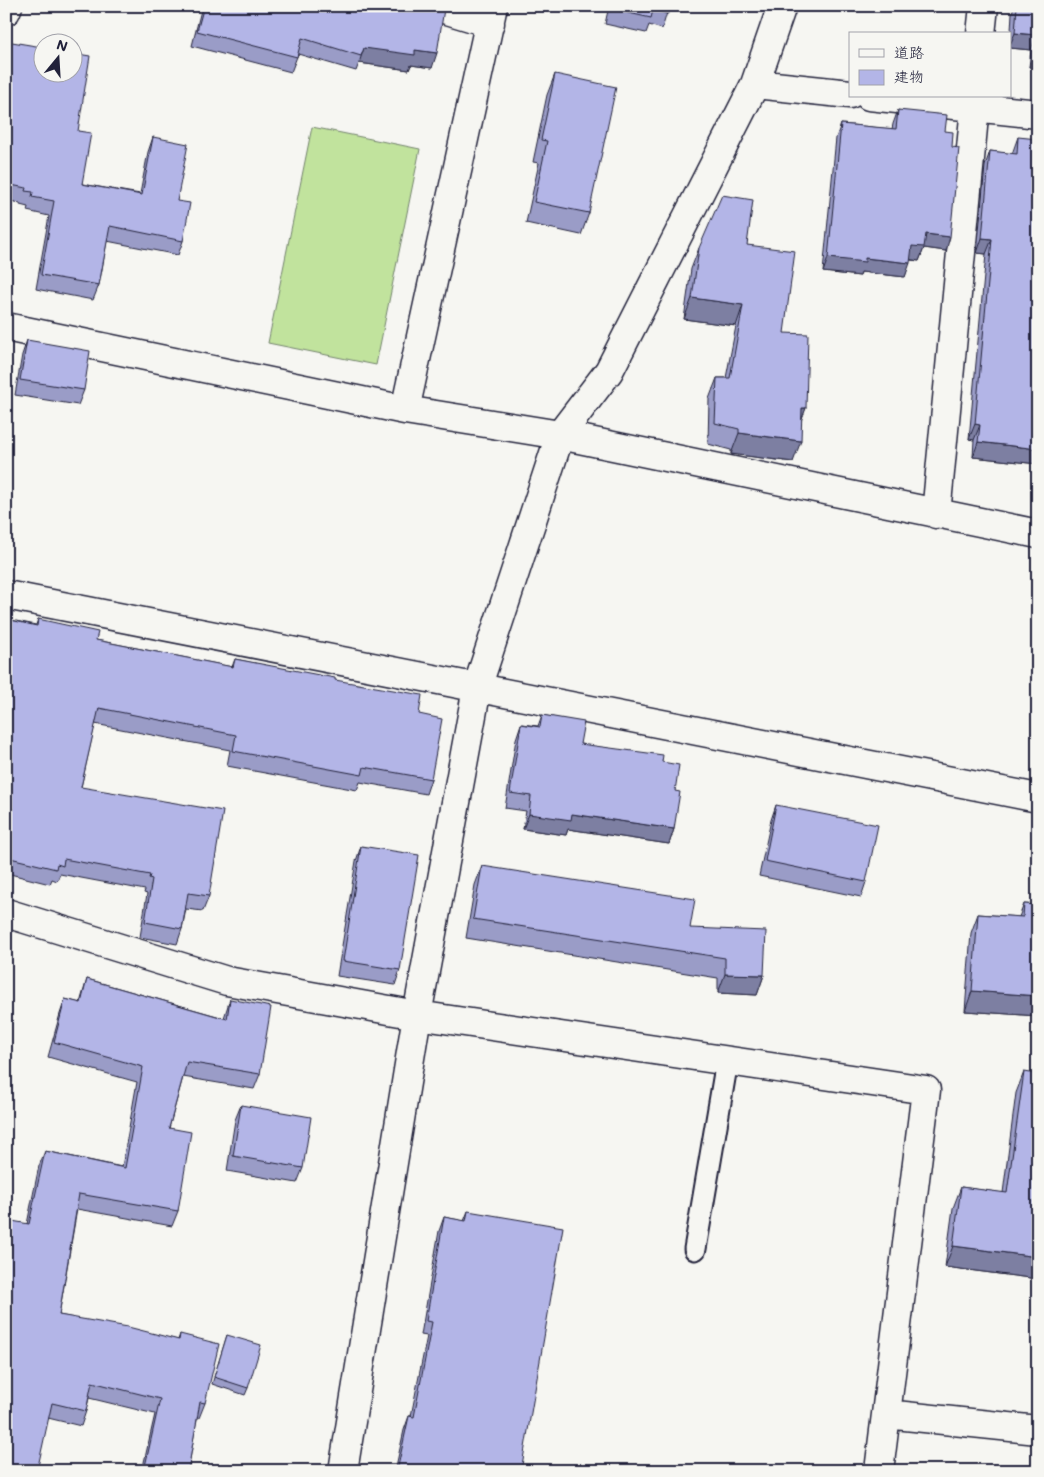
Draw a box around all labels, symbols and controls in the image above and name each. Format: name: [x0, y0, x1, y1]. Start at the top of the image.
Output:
north arrow: [32, 32, 82, 82]
legend: [849, 32, 1012, 98]
text: N: [54, 34, 70, 56]
text: 道路: [894, 42, 924, 62]
text: 建物: [894, 66, 924, 86]

